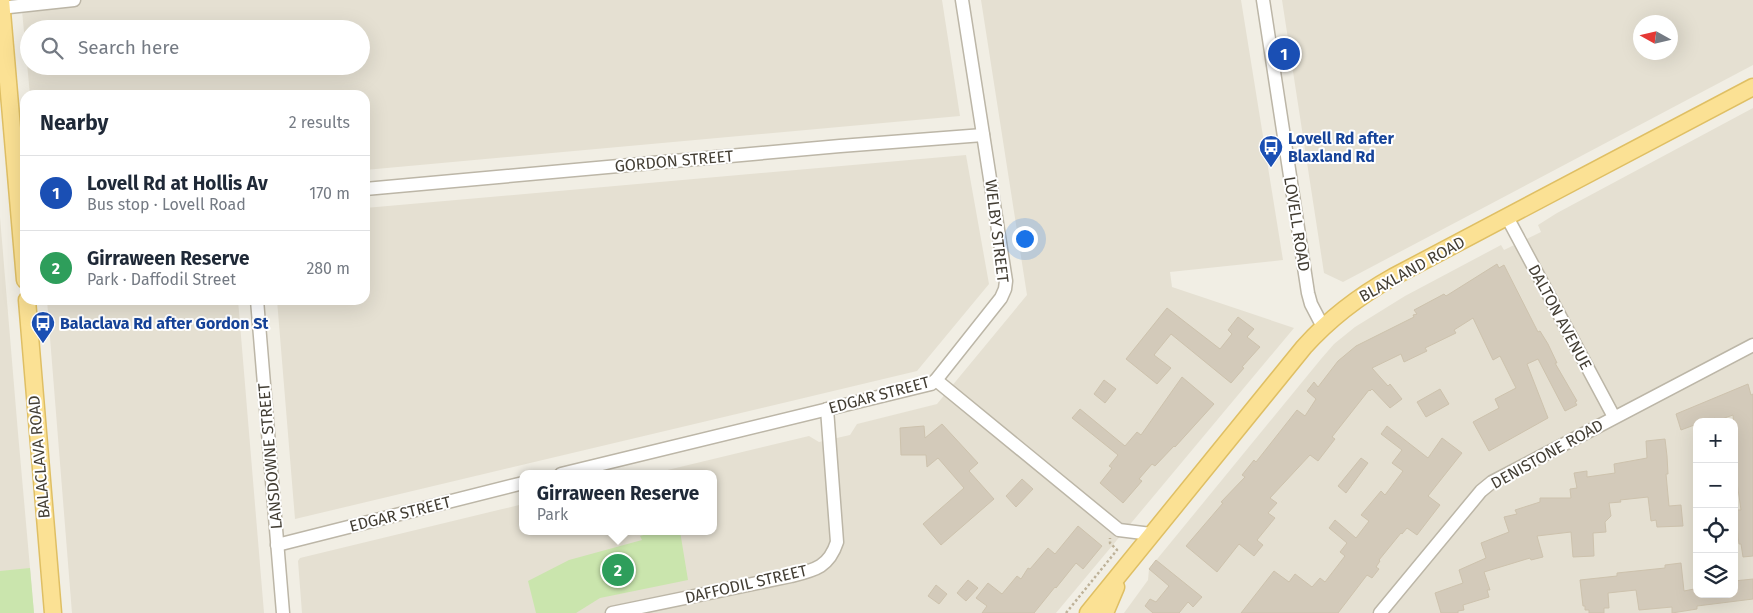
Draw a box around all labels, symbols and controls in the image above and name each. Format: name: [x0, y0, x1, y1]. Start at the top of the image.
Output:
north arrow: [1633, 15, 1678, 60]
search box: [20, 20, 370, 75]
icon: search: [38, 34, 66, 62]
pin: 1: [1268, 35, 1300, 73]
text: Search here: [78, 36, 179, 59]
text: Nearby: [40, 110, 108, 136]
text: 2 results: [289, 113, 350, 132]
place label: Lovell Rd after Blaxland Rd: [1288, 129, 1394, 166]
bus stop icon: Lovell Rd after Blaxland Rd: [1258, 134, 1284, 168]
street label: GORDON STREET: [614, 146, 735, 176]
text: Lovell Rd at Hollis Av: [87, 172, 268, 195]
street label: LOVELL ROAD: [1280, 175, 1314, 273]
street label: WELBY STREET: [981, 178, 1013, 284]
text: 1: [52, 184, 60, 203]
text: 170 m: [309, 184, 350, 203]
text: Bus stop · Lovell Road: [87, 195, 246, 214]
your location: [1012, 226, 1038, 252]
street label: BLAXLAND ROAD: [1356, 232, 1468, 306]
text: Girraween Reserve: [87, 247, 249, 270]
text: 2: [52, 259, 60, 278]
text: 280 m: [306, 259, 350, 278]
street label: DALTON AVENUE: [1524, 261, 1596, 373]
text: Park · Daffodil Street: [87, 270, 236, 289]
bus stop icon: Balaclava Rd after Gordon St: [30, 310, 56, 344]
place label: Balaclava Rd after Gordon St: [60, 314, 269, 333]
street label: EDGAR STREET: [826, 372, 932, 418]
street label: LANSDOWNE STREET: [254, 381, 286, 530]
street label: BALACLAVA ROAD: [24, 395, 54, 519]
street label: DENISTONE ROAD: [1488, 415, 1606, 493]
map controls: [1693, 418, 1738, 598]
button: +: [1693, 418, 1738, 463]
button: −: [1693, 463, 1738, 508]
popup: [519, 470, 717, 535]
text: Girraween Reserve: [537, 482, 699, 505]
street label: EDGAR STREET: [347, 492, 453, 536]
text: Park: [537, 505, 568, 524]
button: locate: [1693, 508, 1738, 553]
pin: 2: [602, 551, 634, 589]
button: layers: [1693, 553, 1738, 598]
street label: DAFFODIL STREET: [683, 561, 810, 607]

